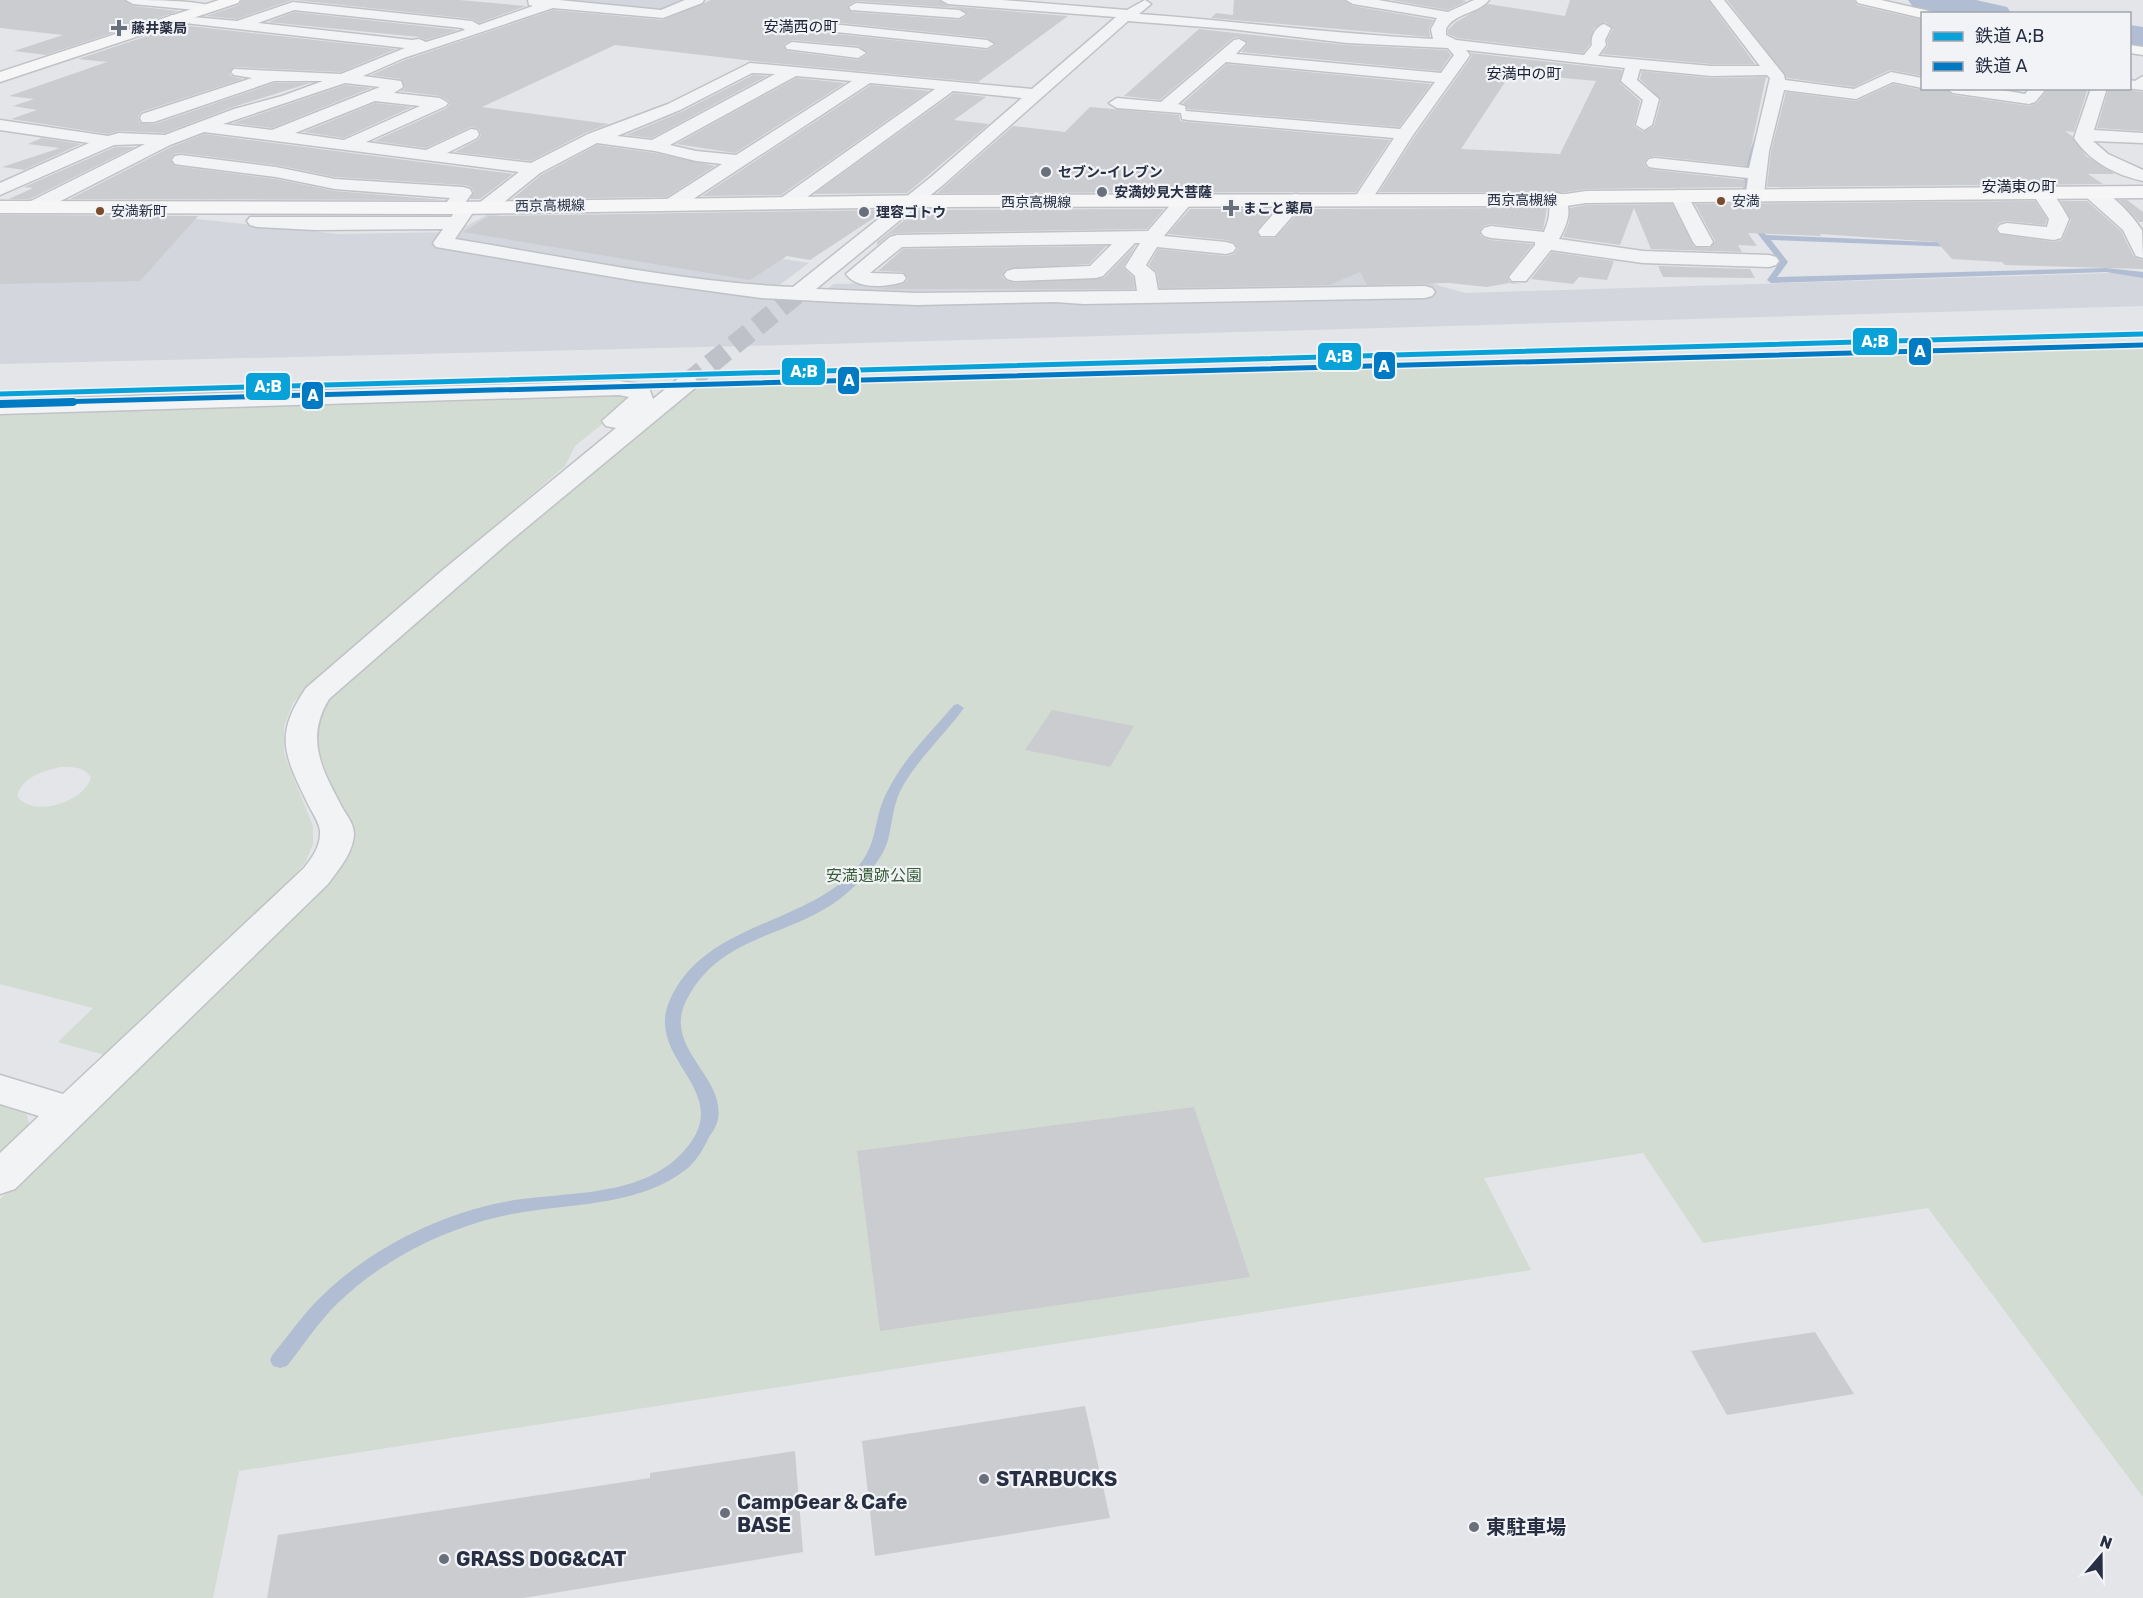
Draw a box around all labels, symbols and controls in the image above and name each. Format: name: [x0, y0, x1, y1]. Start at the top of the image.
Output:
legend: [1921, 12, 2131, 90]
district label: 安満西の町: [763, 18, 839, 36]
place label: 藤井薬局: [131, 20, 187, 37]
marker: 藤井薬局: [112, 21, 126, 35]
text: 鉄道 A;B: [1975, 25, 2044, 47]
text: 鉄道 A: [1975, 55, 2027, 77]
district label: 安満中の町: [1486, 65, 1562, 83]
place label: セブン-イレブン: [1058, 164, 1163, 181]
marker: セブン-イレブン: [1039, 165, 1053, 179]
district label: 安満東の町: [1981, 178, 2057, 196]
place label: 安満妙見大菩薩: [1114, 184, 1212, 201]
marker: 安満妙見大菩薩: [1095, 185, 1109, 199]
street label: 西京高槻線: [1487, 192, 1557, 209]
place label: 安満: [1732, 193, 1760, 210]
street label: 西京高槻線: [1001, 194, 1071, 211]
marker: 安満: [1715, 195, 1727, 207]
street label: 西京高槻線: [515, 197, 585, 215]
place label: まこと薬局: [1243, 200, 1313, 217]
marker: まこと薬局: [1224, 201, 1238, 215]
place label: 安満新町: [111, 203, 167, 220]
place label: 理容ゴトウ: [876, 204, 946, 221]
marker: 安満新町: [94, 205, 106, 217]
marker: 理容ゴトウ: [857, 205, 871, 219]
line badge: A;B: [1852, 327, 1898, 356]
text: A;B: [1861, 332, 1889, 351]
line badge: A: [1908, 337, 1932, 366]
line badge: A;B: [1317, 342, 1362, 371]
text: A: [1914, 342, 1926, 361]
text: A;B: [1325, 347, 1353, 366]
line badge: A: [1373, 351, 1396, 380]
line badge: A;B: [781, 357, 826, 386]
text: A: [1378, 357, 1390, 376]
text: A;B: [790, 362, 818, 381]
line badge: A: [837, 366, 860, 395]
text: A: [843, 371, 855, 390]
line badge: A;B: [245, 372, 291, 401]
text: A;B: [254, 377, 282, 396]
line badge: A: [301, 381, 324, 410]
text: A: [307, 386, 319, 405]
park label: 安満遺跡公園: [826, 866, 922, 885]
place label: STARBUCKS: [996, 1467, 1117, 1491]
marker: STARBUCKS: [977, 1472, 991, 1486]
place label: CampGear＆Cafe BASE: [737, 1490, 907, 1537]
marker: CampGear＆Cafe BASE: [718, 1506, 732, 1520]
place label: 東駐車場: [1486, 1515, 1566, 1539]
marker: 東駐車場: [1467, 1520, 1481, 1534]
north arrow: [2071, 1526, 2131, 1586]
text: N: [2097, 1531, 2115, 1553]
place label: GRASS DOG&CAT: [456, 1547, 627, 1571]
marker: GRASS DOG&CAT: [437, 1552, 451, 1566]

